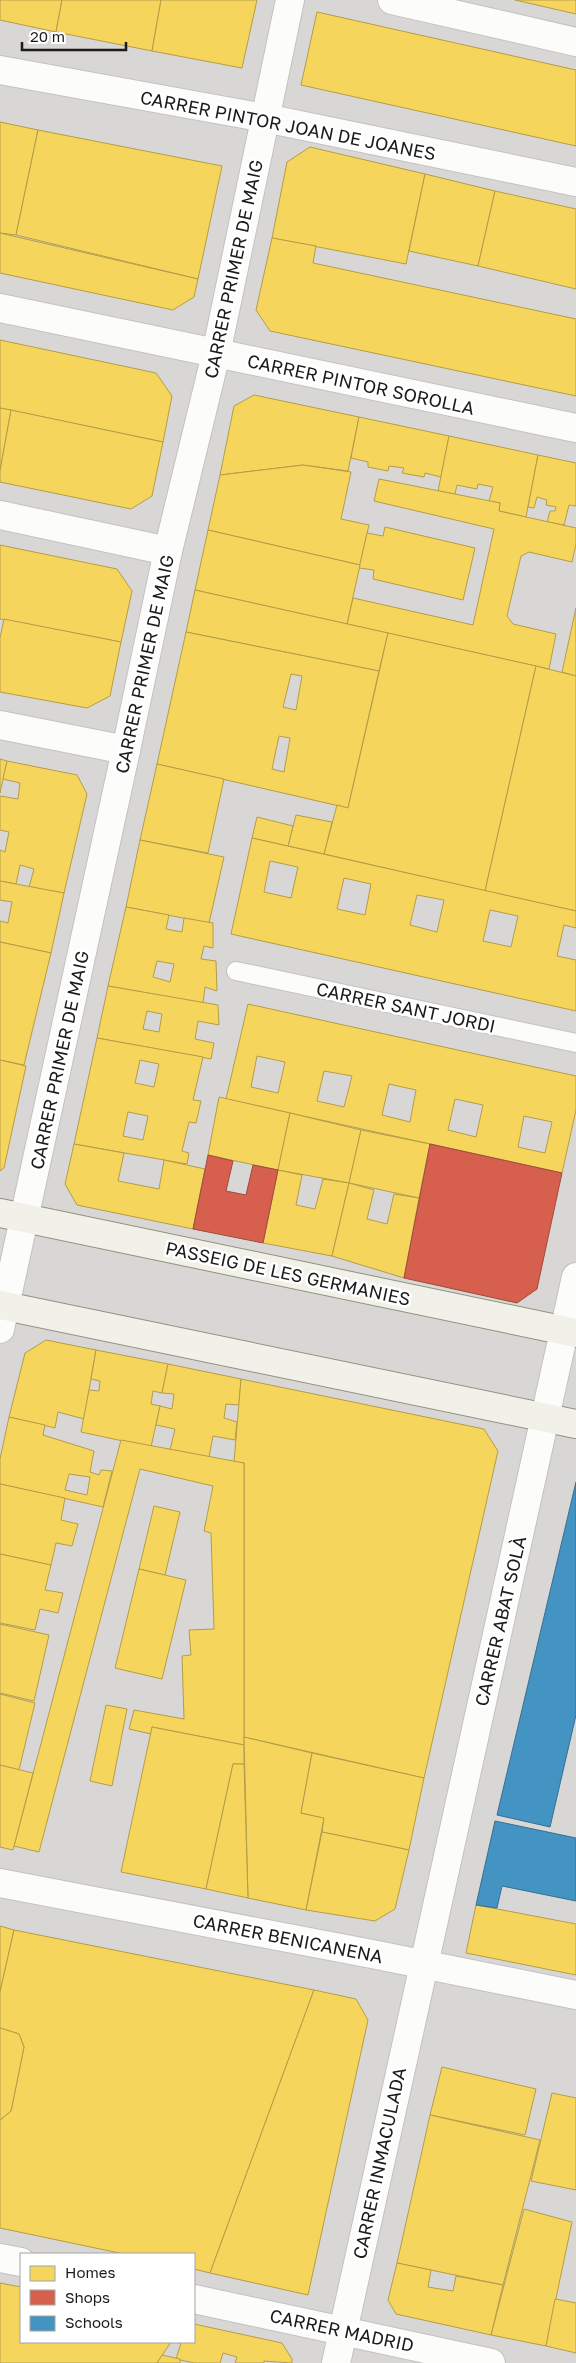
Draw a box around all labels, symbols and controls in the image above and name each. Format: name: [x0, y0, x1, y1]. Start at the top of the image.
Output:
scale bar: [22, 20, 126, 52]
text: 20 m: [30, 27, 65, 45]
street label: CARRER PINTOR JOAN DE JOANES: [138, 86, 438, 164]
street label: CARRER PRIMER DE MAIG: [199, 158, 267, 380]
street label: CARRER PINTOR SOROLLA: [245, 349, 477, 419]
street label: CARRER PRIMER DE MAIG: [110, 553, 178, 775]
street label: CARRER PRIMER DE MAIG: [25, 949, 93, 1171]
street label: CARRER SANT JORDI: [314, 977, 498, 1037]
street label: PASSEIG DE LES GERMANIES: [164, 1236, 412, 1310]
street label: CARRER ABAT SOLÀ: [470, 1534, 530, 1708]
street label: CARRER BENICANENA: [191, 1909, 385, 1967]
street label: CARRER INMACULADA: [348, 2065, 410, 2261]
legend: [20, 2253, 195, 2343]
text: Homes: [65, 2263, 115, 2281]
text: Shops: [65, 2288, 110, 2306]
street label: CARRER MADRID: [268, 2304, 416, 2356]
text: Schools: [65, 2313, 123, 2331]

